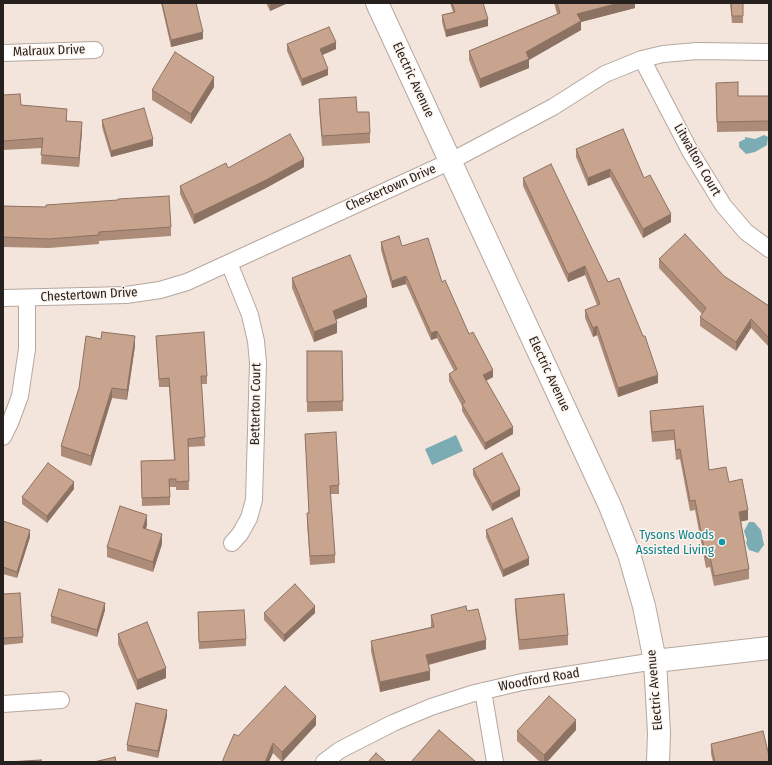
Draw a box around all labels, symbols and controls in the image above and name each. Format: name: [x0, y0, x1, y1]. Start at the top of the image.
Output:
street label: Electric Avenue: [389, 40, 437, 120]
street label: Malraux Drive: [13, 42, 85, 60]
street label: Litwalton Court: [670, 121, 724, 199]
street label: Chestertown Drive: [343, 161, 439, 215]
street label: Chestertown Drive: [40, 285, 138, 305]
street label: Electric Avenue: [525, 334, 573, 414]
street label: Betterton Court: [247, 363, 265, 445]
place label: Tysons Woods Assisted Living: [636, 527, 714, 558]
marker: Tysons Woods Assisted Living: [717, 537, 727, 547]
street label: Electric Avenue: [644, 649, 666, 731]
street label: Woodford Road: [497, 665, 581, 695]

